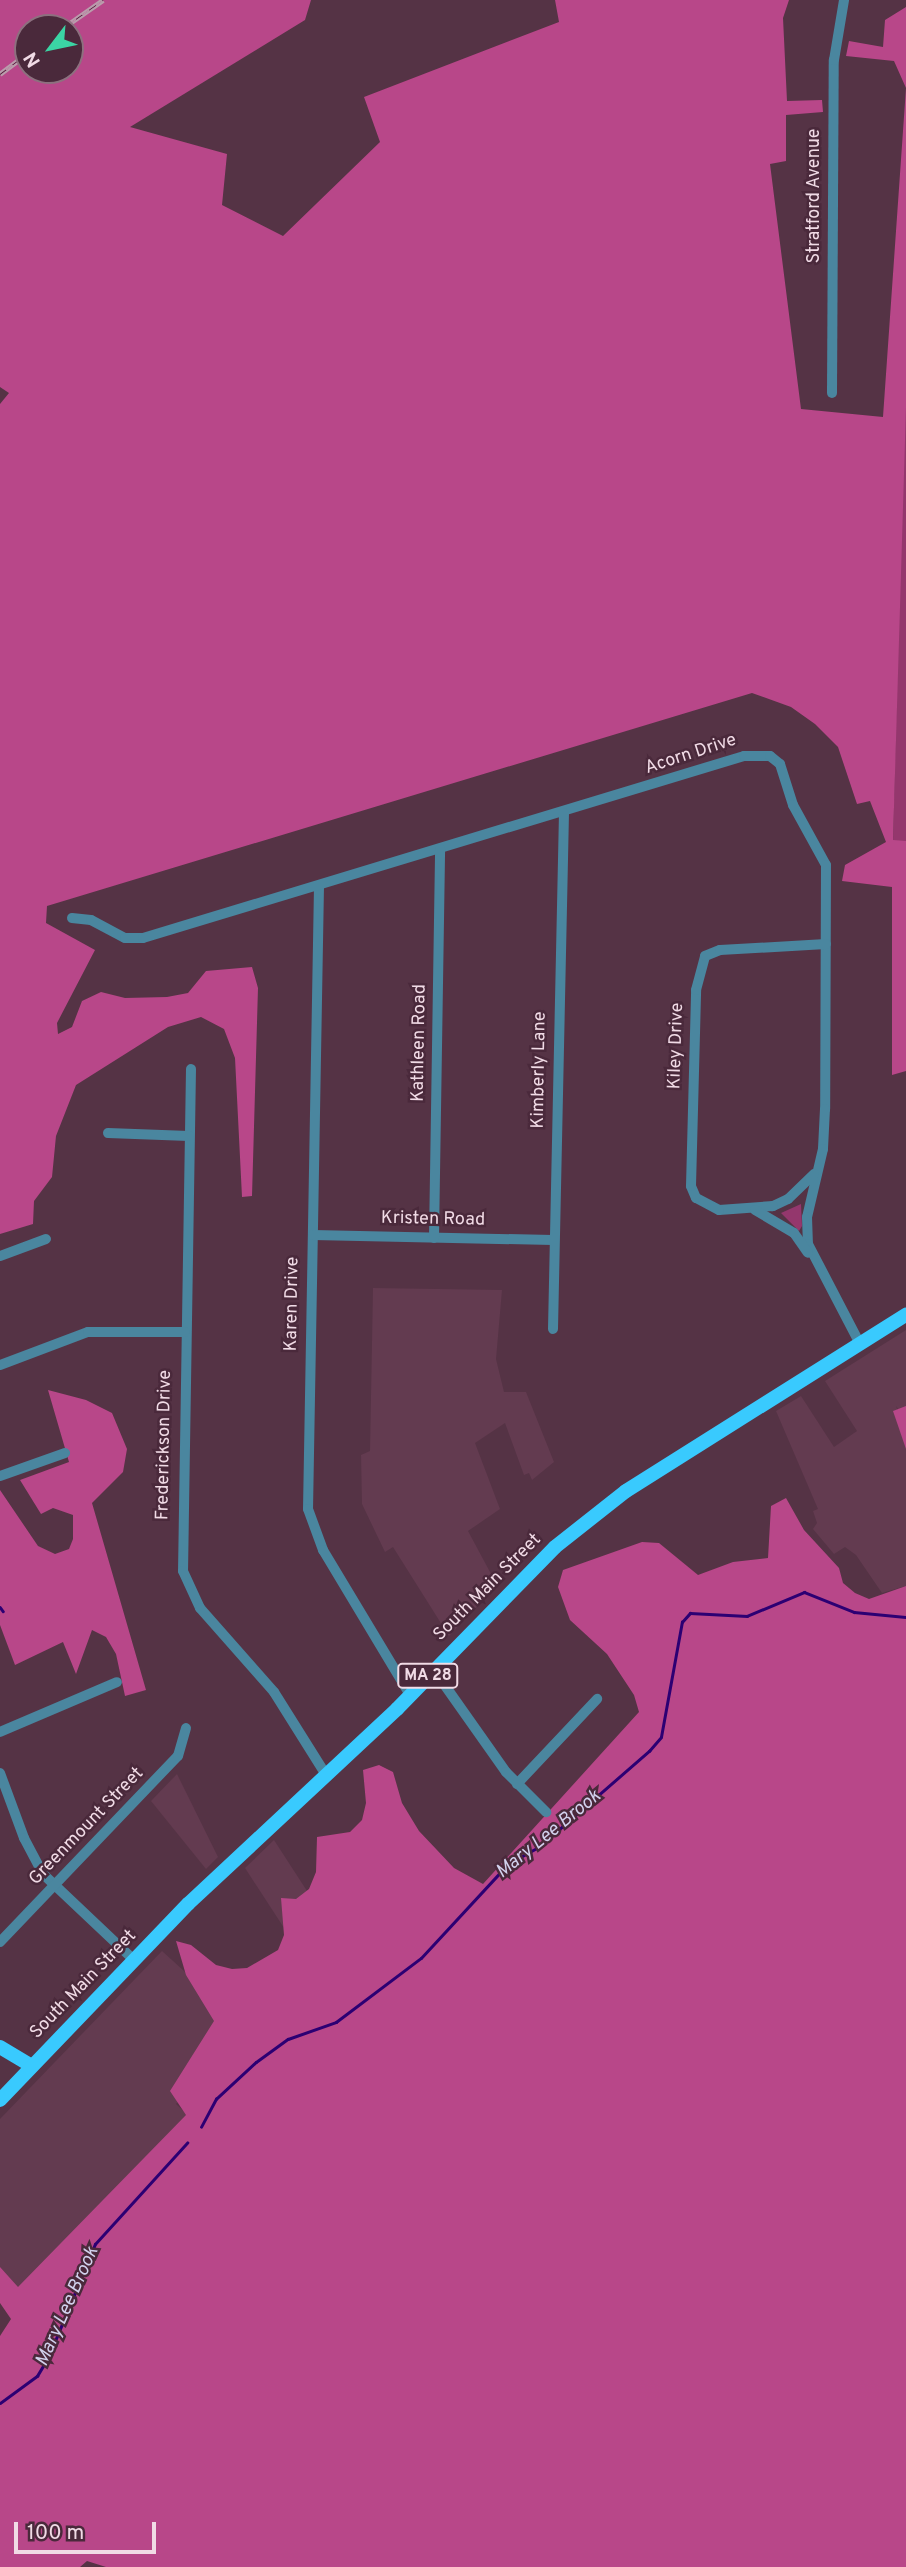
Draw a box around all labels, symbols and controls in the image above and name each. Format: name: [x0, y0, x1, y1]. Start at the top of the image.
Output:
north arrow: [14, 14, 84, 84]
text: N: [19, 47, 47, 71]
street label: Stratford Avenue: [804, 128, 826, 264]
street label: Acorn Drive: [642, 730, 740, 780]
street label: Kathleen Road: [408, 984, 432, 1102]
street label: Kiley Drive: [665, 1002, 689, 1090]
street label: Kimberly Lane: [528, 1011, 552, 1129]
street label: Kristen Road: [381, 1208, 485, 1232]
street label: Karen Drive: [281, 1256, 305, 1352]
street label: Frederickson Drive: [153, 1370, 177, 1520]
street label: South Main Street: [430, 1530, 546, 1646]
road number: MA 28: [396, 1664, 460, 1688]
street label: Greenmount Street: [25, 1764, 149, 1890]
water label: Mary Lee Brook: [492, 1786, 606, 1884]
street label: South Main Street: [26, 1926, 142, 2044]
water label: Mary Lee Brook: [32, 2244, 104, 2370]
scale bar: [18, 2508, 159, 2552]
text: 100 m: [27, 2520, 84, 2547]

